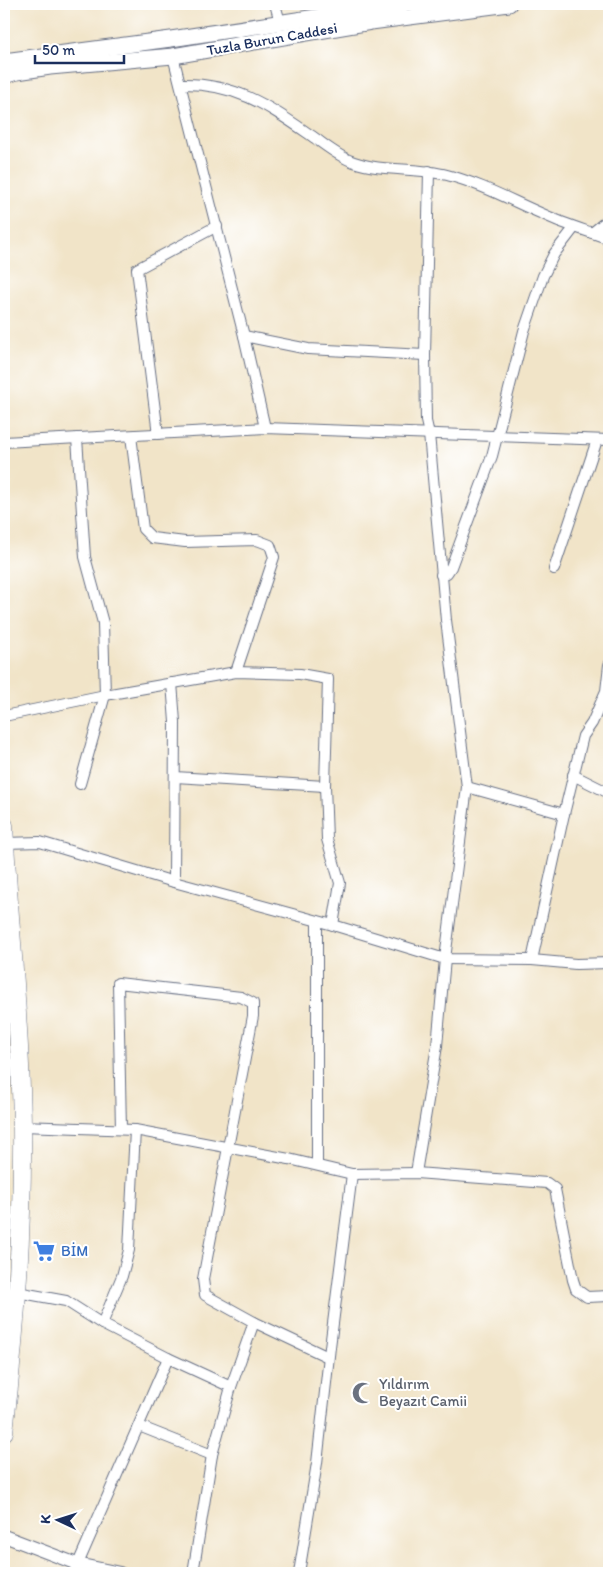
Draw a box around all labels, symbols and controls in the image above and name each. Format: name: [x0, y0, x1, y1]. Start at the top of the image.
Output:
street label: Tuzla Burun Caddesi: [205, 19, 339, 59]
scale bar: [35, 32, 124, 64]
text: 50 m: [42, 41, 75, 59]
supermarket icon: BİM: [31, 1238, 57, 1264]
place label: BİM: [61, 1242, 88, 1260]
place label: Yıldırım Beyazıt Camii: [379, 1375, 467, 1410]
mosque icon: Yıldırım Beyazıt Camii: [350, 1380, 376, 1406]
north arrow: [32, 1494, 82, 1544]
text: K: [37, 1513, 54, 1524]

